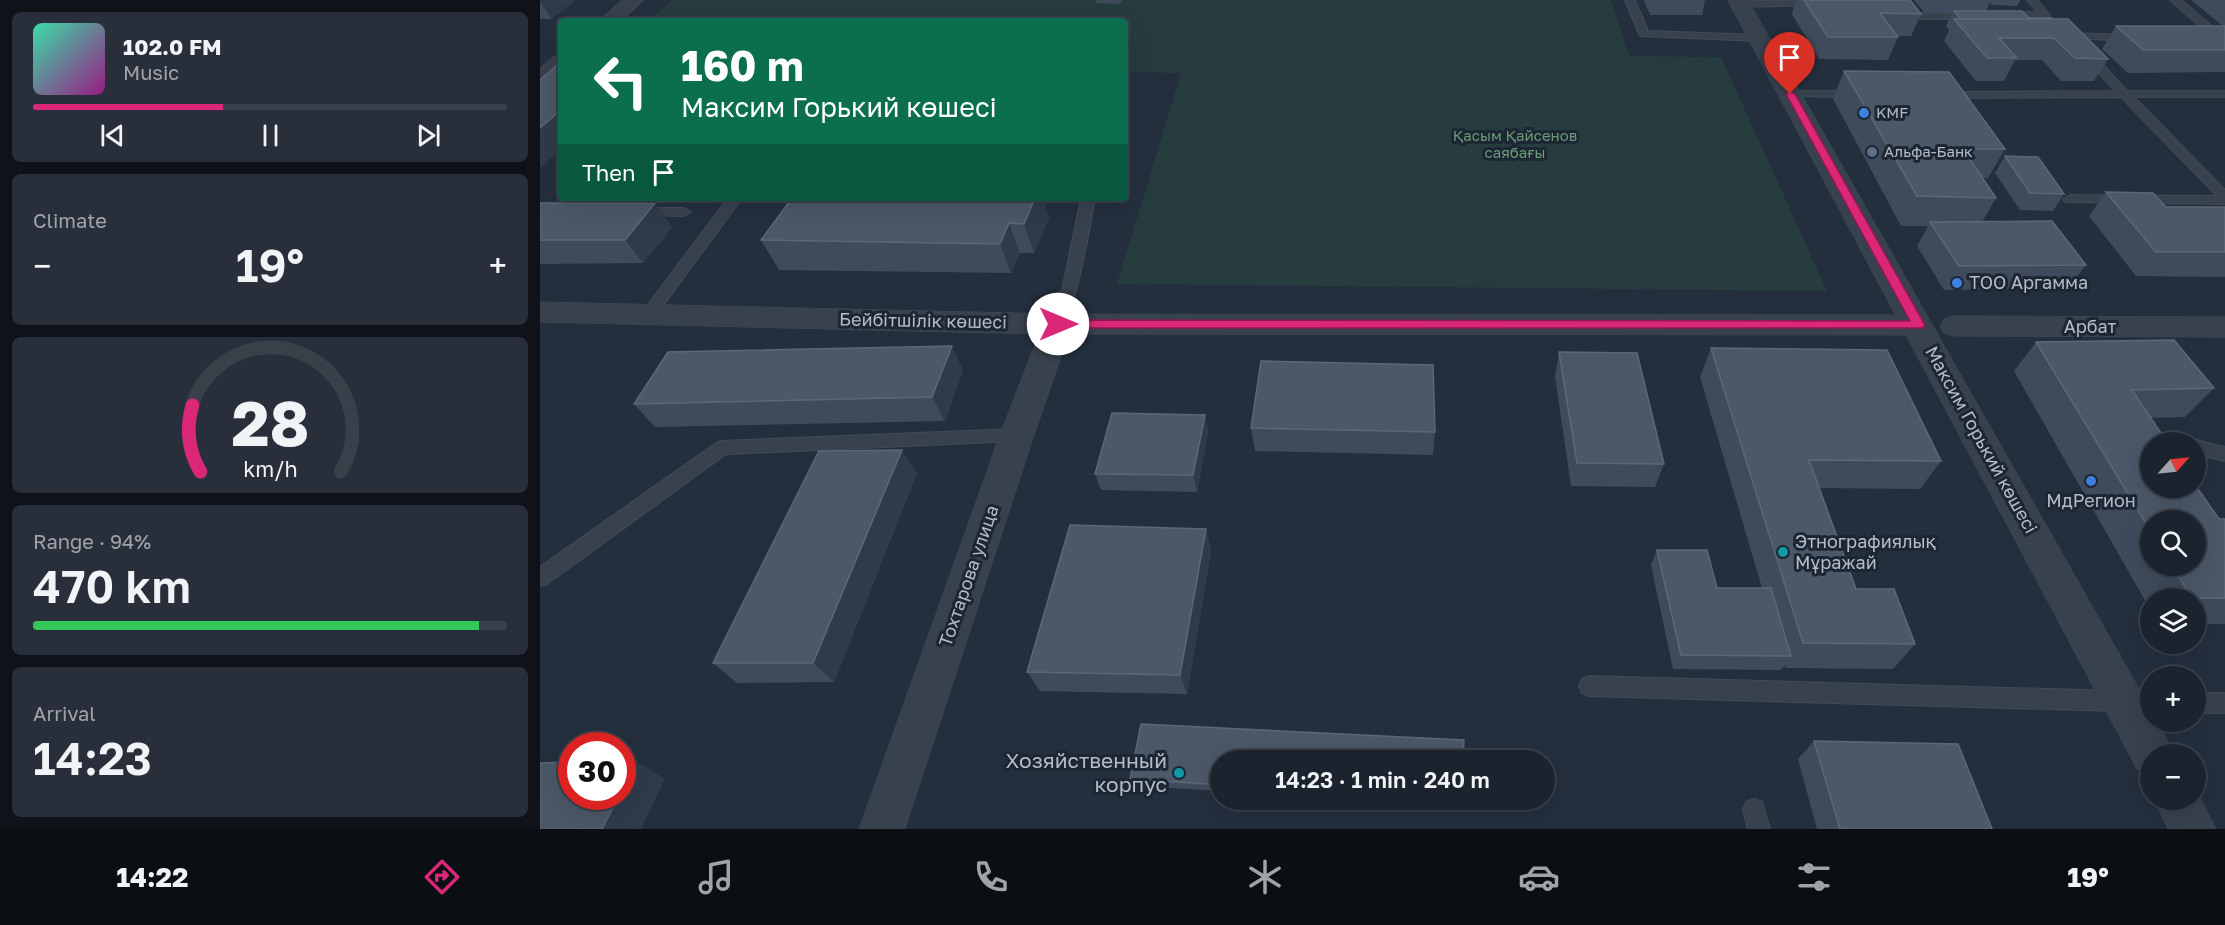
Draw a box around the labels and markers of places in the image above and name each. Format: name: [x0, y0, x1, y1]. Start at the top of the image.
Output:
pin: [1764, 32, 1815, 94]
place label: KMF: [1876, 103, 1908, 121]
marker: KMF: [1857, 106, 1871, 120]
place label: Альфа-Банк: [1884, 142, 1973, 160]
marker: Альфа-Банк: [1865, 145, 1879, 159]
place label: ТОО Аргамма: [1969, 271, 2088, 293]
marker: ТОО Аргамма: [1950, 276, 1964, 290]
marker: МдРегион: [2084, 474, 2098, 488]
place label: МдРегион: [2046, 489, 2136, 511]
place label: Этнографиялық Мұражай: [1795, 530, 1937, 574]
marker: Этнографиялық Мұражай: [1776, 545, 1790, 559]
place label: Хозяйственный корпус: [1006, 747, 1167, 797]
marker: Хозяйственный корпус: [1172, 766, 1186, 780]

